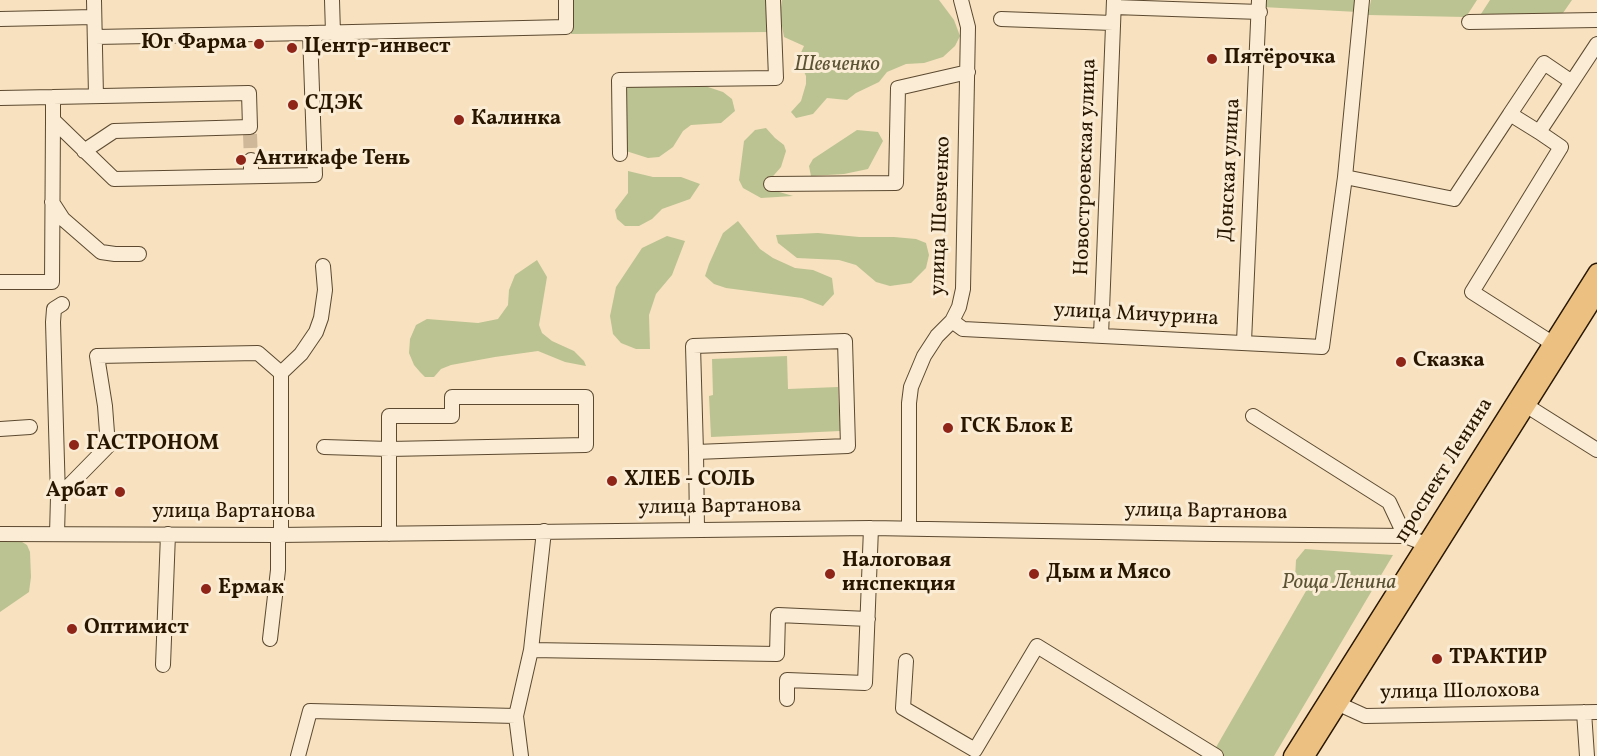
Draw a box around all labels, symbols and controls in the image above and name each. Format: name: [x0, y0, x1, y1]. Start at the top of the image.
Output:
place label: Юг Фарма: [141, 31, 247, 57]
place label: Центр-инвест: [304, 35, 451, 61]
marker: Юг Фарма: [252, 37, 266, 51]
marker: Центр-инвест: [285, 41, 299, 55]
place label: Пятёрочка: [1224, 46, 1336, 72]
marker: Пятёрочка: [1205, 52, 1219, 66]
park label: Шевченко: [794, 53, 880, 79]
street label: Новостроевская улица: [1071, 58, 1103, 276]
place label: СДЭК: [305, 92, 363, 118]
marker: СДЭК: [286, 98, 300, 112]
street label: Донская улица: [1215, 98, 1247, 242]
place label: Калинка: [471, 107, 561, 133]
marker: Калинка: [452, 113, 466, 127]
street label: улица Шевченко: [927, 136, 957, 296]
place label: Антикафе Тень: [253, 147, 410, 173]
marker: Антикафе Тень: [234, 153, 248, 167]
street label: улица Мичурина: [1053, 299, 1219, 333]
place label: Сказка: [1413, 349, 1485, 375]
marker: Сказка: [1394, 355, 1408, 369]
street label: проспект Ленина: [1390, 394, 1500, 548]
place label: ГСК Блок Е: [960, 415, 1073, 441]
marker: ГСК Блок Е: [941, 421, 955, 435]
place label: ГАСТРОНОМ: [86, 432, 219, 458]
marker: ГАСТРОНОМ: [67, 438, 81, 452]
place label: ХЛЕБ - СОЛЬ: [624, 468, 755, 494]
marker: ХЛЕБ - СОЛЬ: [605, 474, 619, 488]
place label: Арбат: [46, 479, 108, 505]
marker: Арбат: [113, 485, 127, 499]
street label: улица Вартанова: [638, 494, 802, 522]
street label: улица Вартанова: [1124, 499, 1288, 527]
street label: улица Вартанова: [152, 500, 316, 526]
place label: Налоговая инспекция: [842, 549, 956, 599]
place label: Дым и Мясо: [1046, 561, 1171, 587]
marker: Налоговая инспекция: [823, 567, 837, 581]
marker: Дым и Мясо: [1027, 567, 1041, 581]
park label: Роща Ленина: [1282, 571, 1396, 597]
place label: Ермак: [218, 576, 284, 602]
marker: Ермак: [199, 582, 213, 596]
place label: Оптимист: [84, 616, 189, 642]
marker: Оптимист: [65, 622, 79, 636]
place label: ТРАКТИР: [1449, 646, 1547, 672]
marker: ТРАКТИР: [1430, 652, 1444, 666]
street label: улица Шолохова: [1380, 679, 1540, 707]

